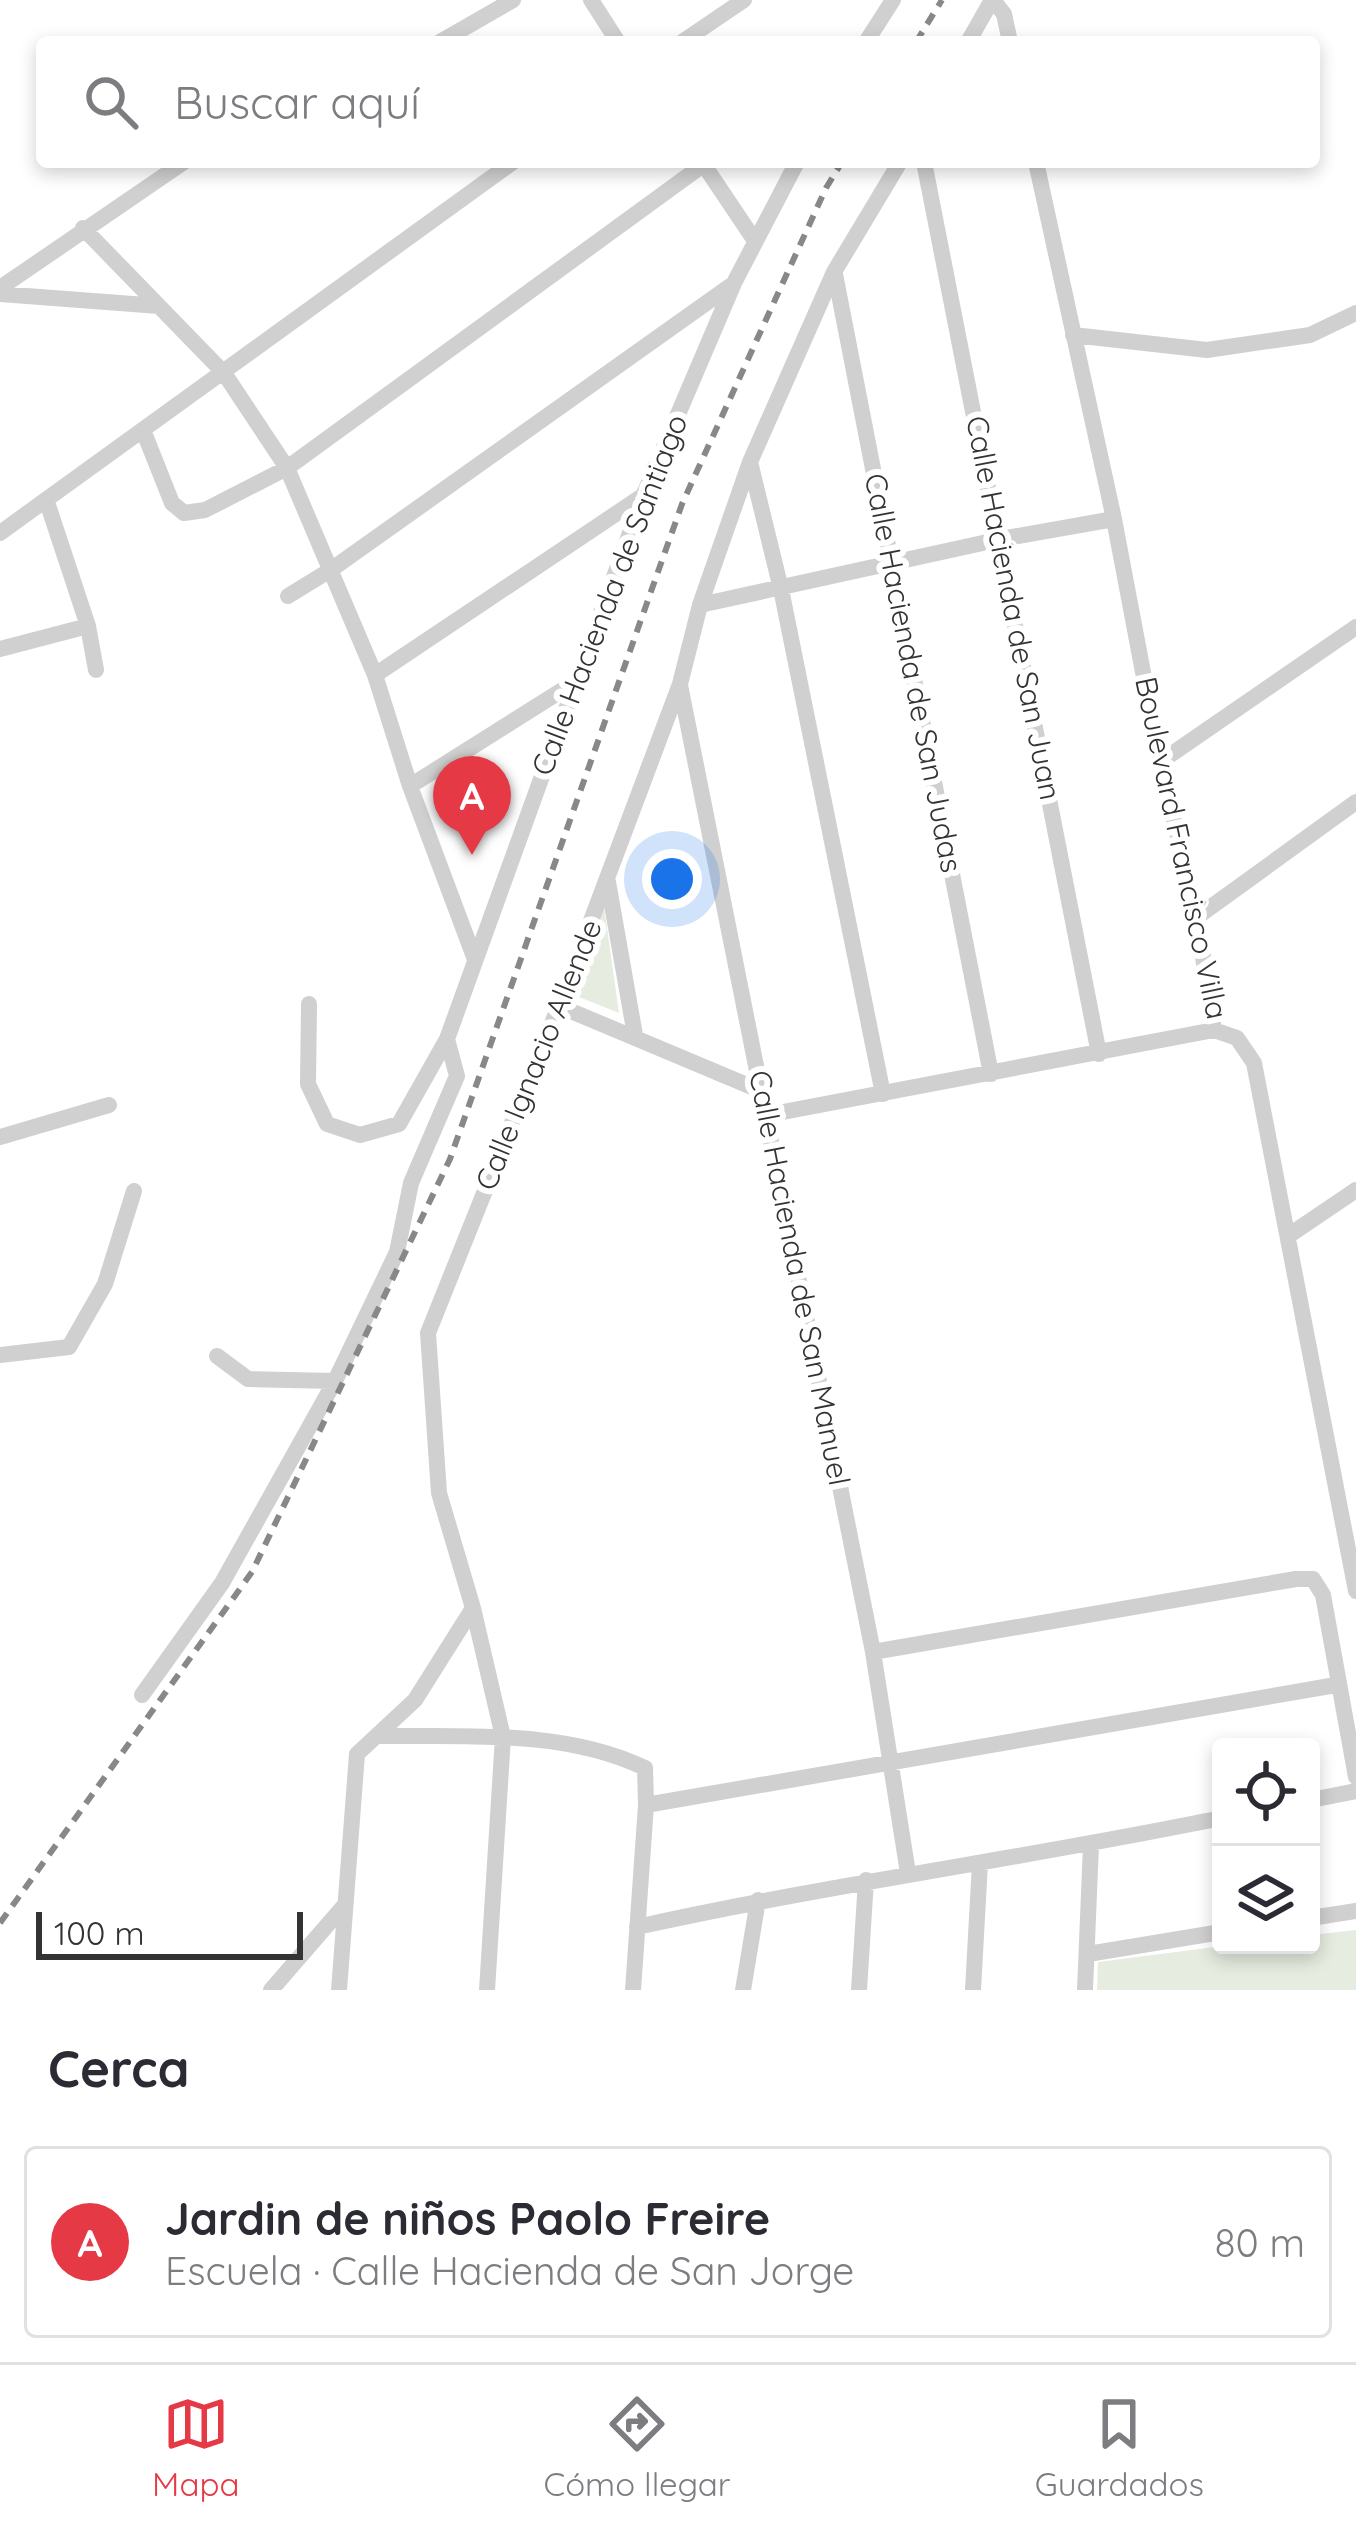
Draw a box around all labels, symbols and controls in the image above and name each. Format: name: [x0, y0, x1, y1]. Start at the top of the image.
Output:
search box: [36, 36, 1320, 168]
icon: search: [78, 69, 144, 135]
text: Buscar aquí: [174, 74, 420, 130]
street label: Calle Hacienda de Santiago: [523, 409, 696, 781]
street label: Calle Hacienda de San Juan: [958, 412, 1070, 803]
street label: Calle Hacienda de San Judas: [857, 470, 971, 875]
street label: Boulevard Francisco Villa: [1127, 673, 1237, 1022]
pin: A: [433, 756, 511, 855]
your location: [642, 849, 702, 909]
street label: Calle Ignacio Allende: [466, 914, 610, 1196]
street label: Calle Hacienda de San Manuel: [741, 1067, 859, 1489]
map controls: [1212, 1738, 1320, 1954]
button: locate: [1212, 1738, 1320, 1846]
button: layers: [1212, 1846, 1320, 1954]
scale bar: [36, 1906, 303, 1959]
text: 100 m: [54, 1912, 145, 1953]
text: Cerca: [48, 2036, 190, 2100]
text: Jardin de niños Paolo Freire: [165, 2190, 770, 2246]
text: A: [78, 2218, 102, 2267]
text: 80 m: [1215, 2218, 1305, 2267]
text: Escuela · Calle Hacienda de San Jorge: [165, 2246, 854, 2295]
tab: Mapa: [152, 2391, 239, 2504]
tab: Cómo llegar: [544, 2391, 731, 2504]
tab: Guardados: [1035, 2391, 1204, 2504]

